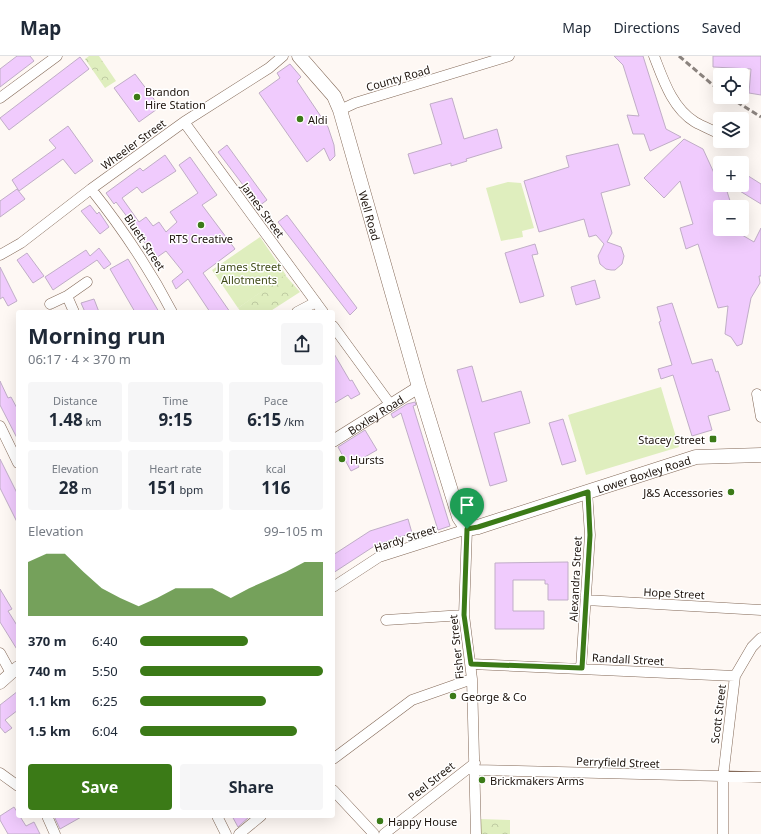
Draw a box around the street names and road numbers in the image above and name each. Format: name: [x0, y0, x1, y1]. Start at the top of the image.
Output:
street label: County Road: [364, 62, 432, 94]
street label: Wheeler Street: [98, 115, 168, 173]
street label: James Street: [237, 179, 288, 241]
street label: Well Road: [356, 189, 384, 242]
street label: Bluett Street: [121, 211, 169, 273]
street label: Boxley Road: [345, 391, 406, 438]
street label: Lower Boxley Road: [595, 452, 692, 496]
street label: Hardy Street: [372, 521, 438, 555]
street label: Alexandra Street: [565, 536, 585, 622]
street label: Hope Street: [643, 584, 705, 602]
street label: Fisher Street: [445, 614, 467, 680]
street label: Randall Street: [592, 650, 664, 668]
street label: Scott Street: [707, 684, 729, 744]
street label: Perryfield Street: [576, 753, 660, 771]
street label: Peel Street: [405, 758, 457, 804]

